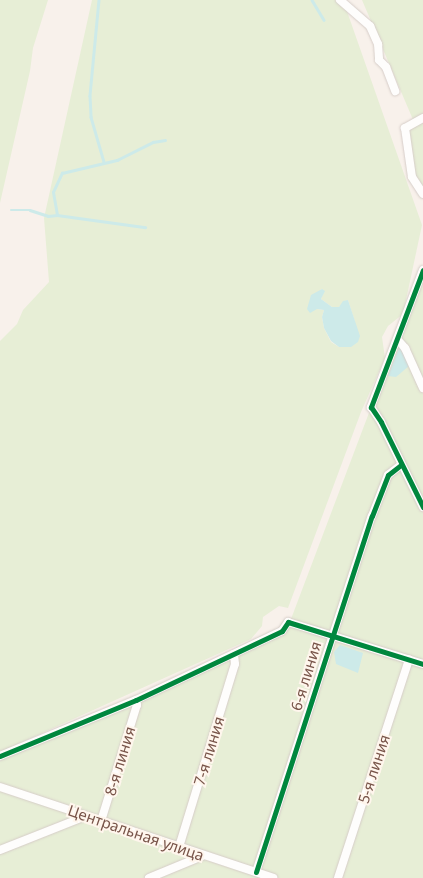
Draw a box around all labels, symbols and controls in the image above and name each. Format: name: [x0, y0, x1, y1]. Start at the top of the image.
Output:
street label: 6-я линия: [287, 639, 325, 713]
street label: 7-я линия: [190, 714, 228, 788]
street label: 8-я линия: [101, 724, 139, 798]
street label: 5-я линия: [354, 732, 394, 806]
street label: Центральная улица: [66, 801, 206, 865]

